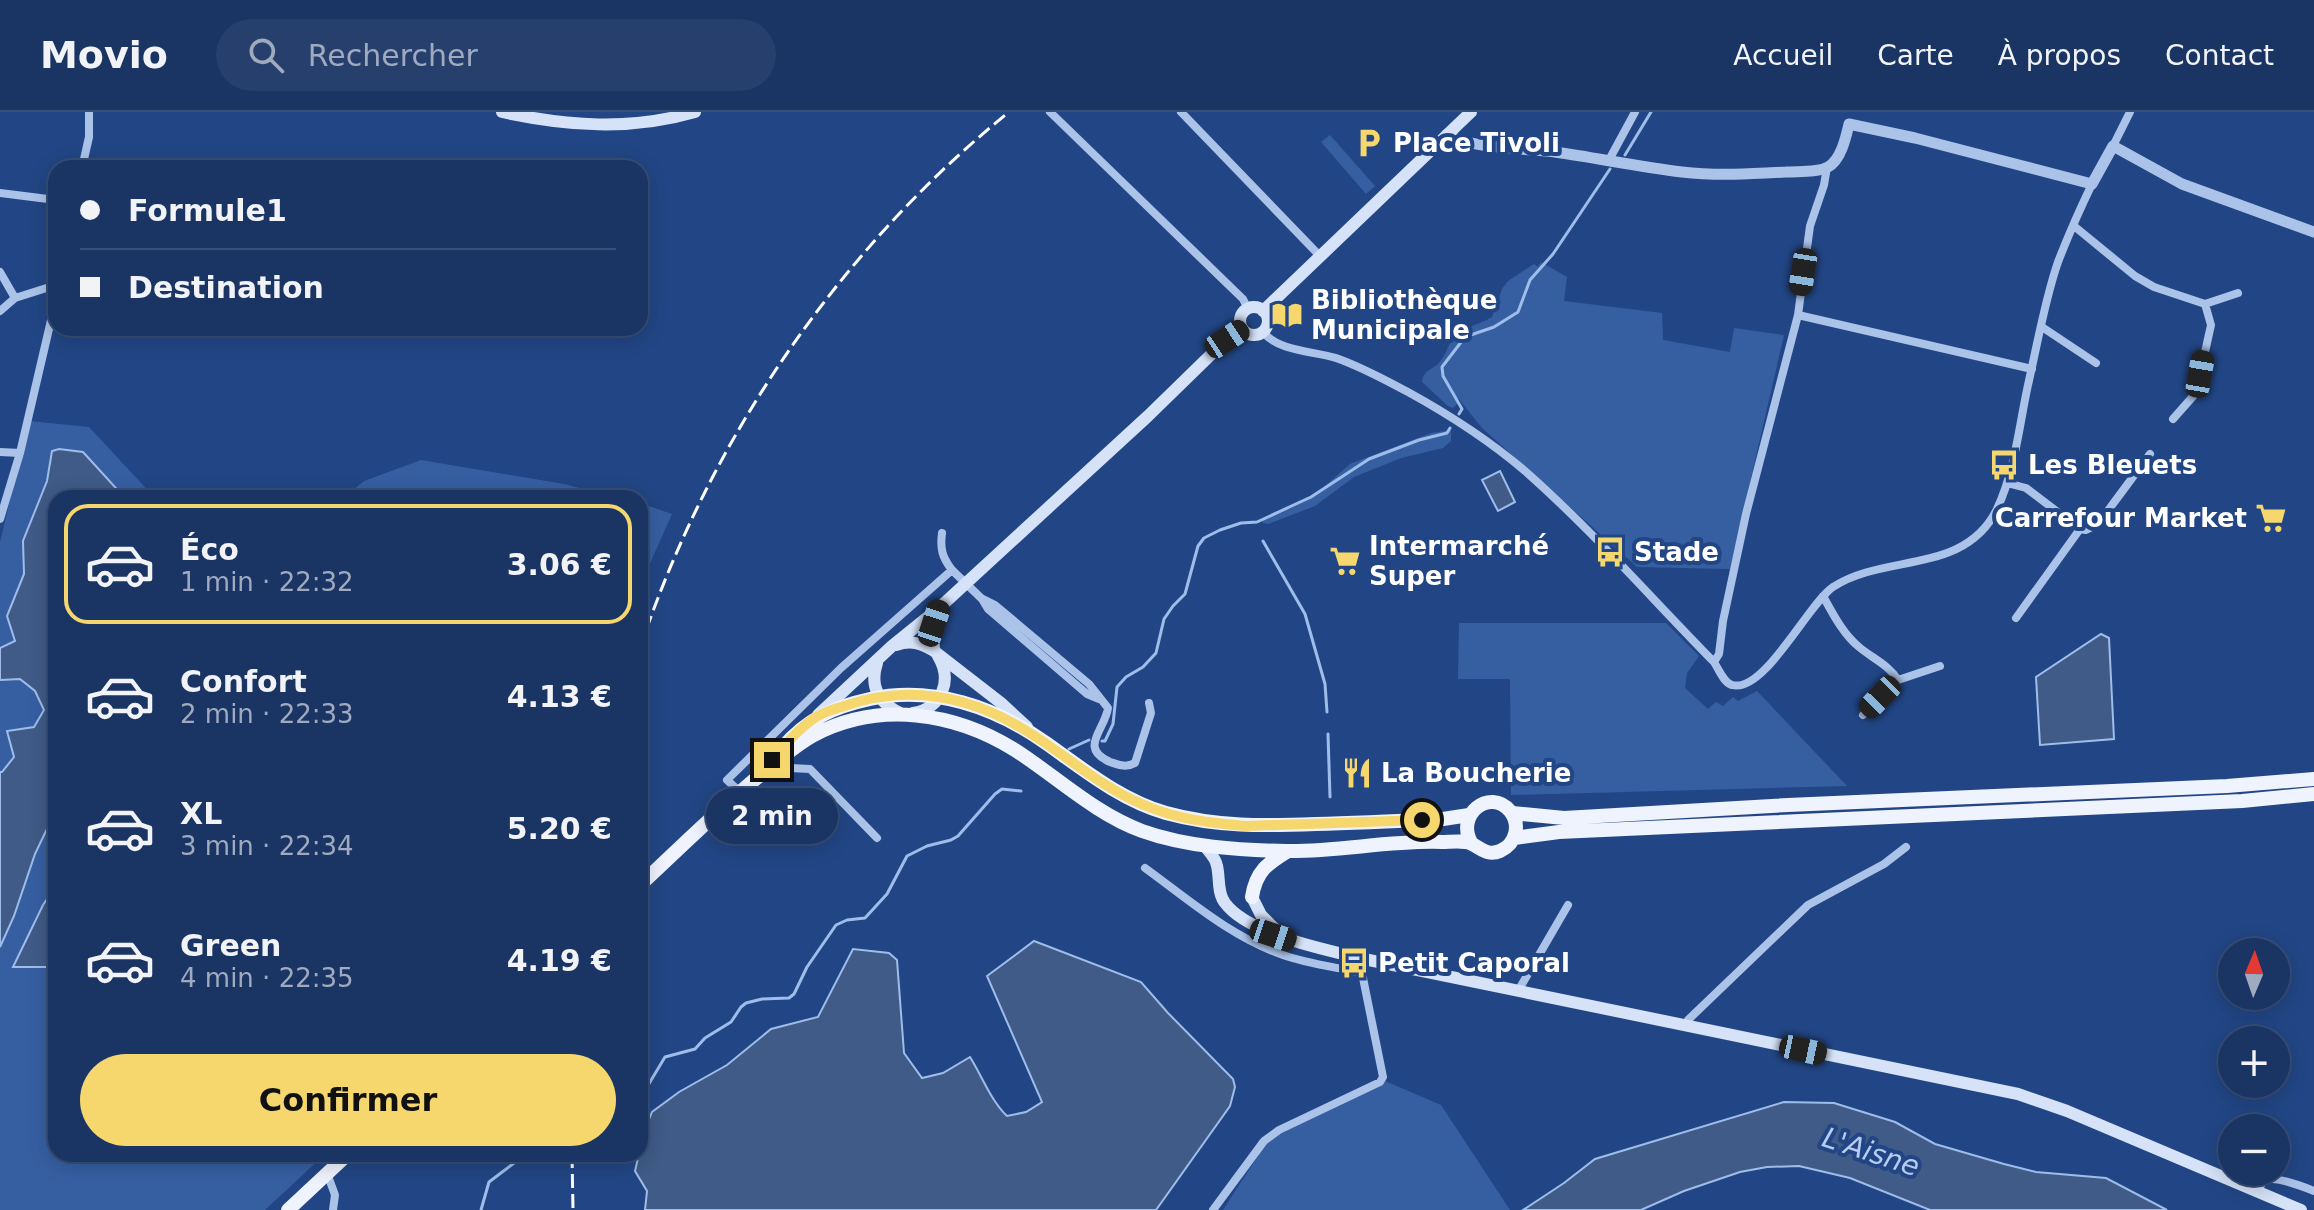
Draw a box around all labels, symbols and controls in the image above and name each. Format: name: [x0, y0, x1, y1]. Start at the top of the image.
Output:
search box: [216, 19, 776, 91]
text: Movio: [40, 33, 168, 77]
icon: search: [244, 33, 288, 77]
text: Rechercher: [308, 38, 478, 73]
text: Accueil: [1733, 39, 1833, 72]
text: Carte: [1877, 39, 1954, 72]
text: À propos: [1998, 39, 2121, 72]
text: Contact: [2165, 39, 2274, 72]
parking icon: Place Tivoli: [1352, 126, 1386, 160]
place label: Place Tivoli: [1393, 128, 1560, 158]
text: Formule1: [128, 193, 287, 228]
car: [1787, 246, 1819, 298]
text: Destination: [128, 270, 324, 305]
place label: Bibliothèque Municipale: [1311, 285, 1497, 345]
library icon: Bibliothèque Municipale: [1270, 298, 1304, 332]
car: [1200, 316, 1254, 362]
car: [2184, 348, 2216, 400]
bus stop icon: Les Bleuets: [1987, 448, 2021, 482]
place label: Les Bleuets: [2028, 450, 2197, 480]
supermarket icon: Carrefour Market: [2254, 501, 2288, 535]
place label: Carrefour Market: [1995, 503, 2247, 533]
icon: car: [84, 528, 156, 600]
place label: Intermarché Super: [1369, 531, 1549, 591]
text: Éco: [180, 532, 239, 567]
bus stop icon: Stade: [1593, 535, 1627, 569]
place label: Stade: [1634, 537, 1719, 567]
supermarket icon: Intermarché Super: [1328, 544, 1362, 578]
text: 3.06 €: [507, 547, 612, 582]
text: 1 min · 22:32: [180, 567, 354, 597]
car: [915, 596, 953, 650]
icon: car: [84, 660, 156, 732]
text: Confort: [180, 664, 307, 699]
car: [1855, 671, 1905, 723]
text: 4.13 €: [507, 679, 612, 714]
text: 2 min · 22:33: [180, 699, 354, 729]
route end: [754, 742, 790, 778]
restaurant icon: La Boucherie: [1340, 756, 1374, 790]
place label: La Boucherie: [1381, 758, 1571, 788]
callout: 2 min: [706, 788, 838, 844]
icon: car: [84, 792, 156, 864]
text: XL: [180, 796, 222, 831]
text: 2 min: [731, 801, 813, 831]
route start: [1404, 802, 1440, 838]
text: 5.20 €: [507, 811, 612, 846]
text: 3 min · 22:34: [180, 831, 354, 861]
car: [1246, 916, 1300, 954]
icon: car: [84, 924, 156, 996]
text: Green: [180, 928, 281, 963]
north arrow: [2218, 938, 2290, 1010]
map controls: [2218, 938, 2290, 1186]
text: 4.19 €: [507, 943, 612, 978]
bus stop icon: Petit Caporal: [1337, 946, 1371, 980]
place label: Petit Caporal: [1378, 948, 1570, 978]
text: 4 min · 22:35: [180, 963, 354, 993]
button: +: [2218, 1026, 2290, 1098]
car: [1777, 1033, 1829, 1067]
button: Confirmer: [80, 1054, 616, 1146]
button: −: [2218, 1114, 2290, 1186]
water label: L'Aisne: [1818, 1121, 1924, 1183]

